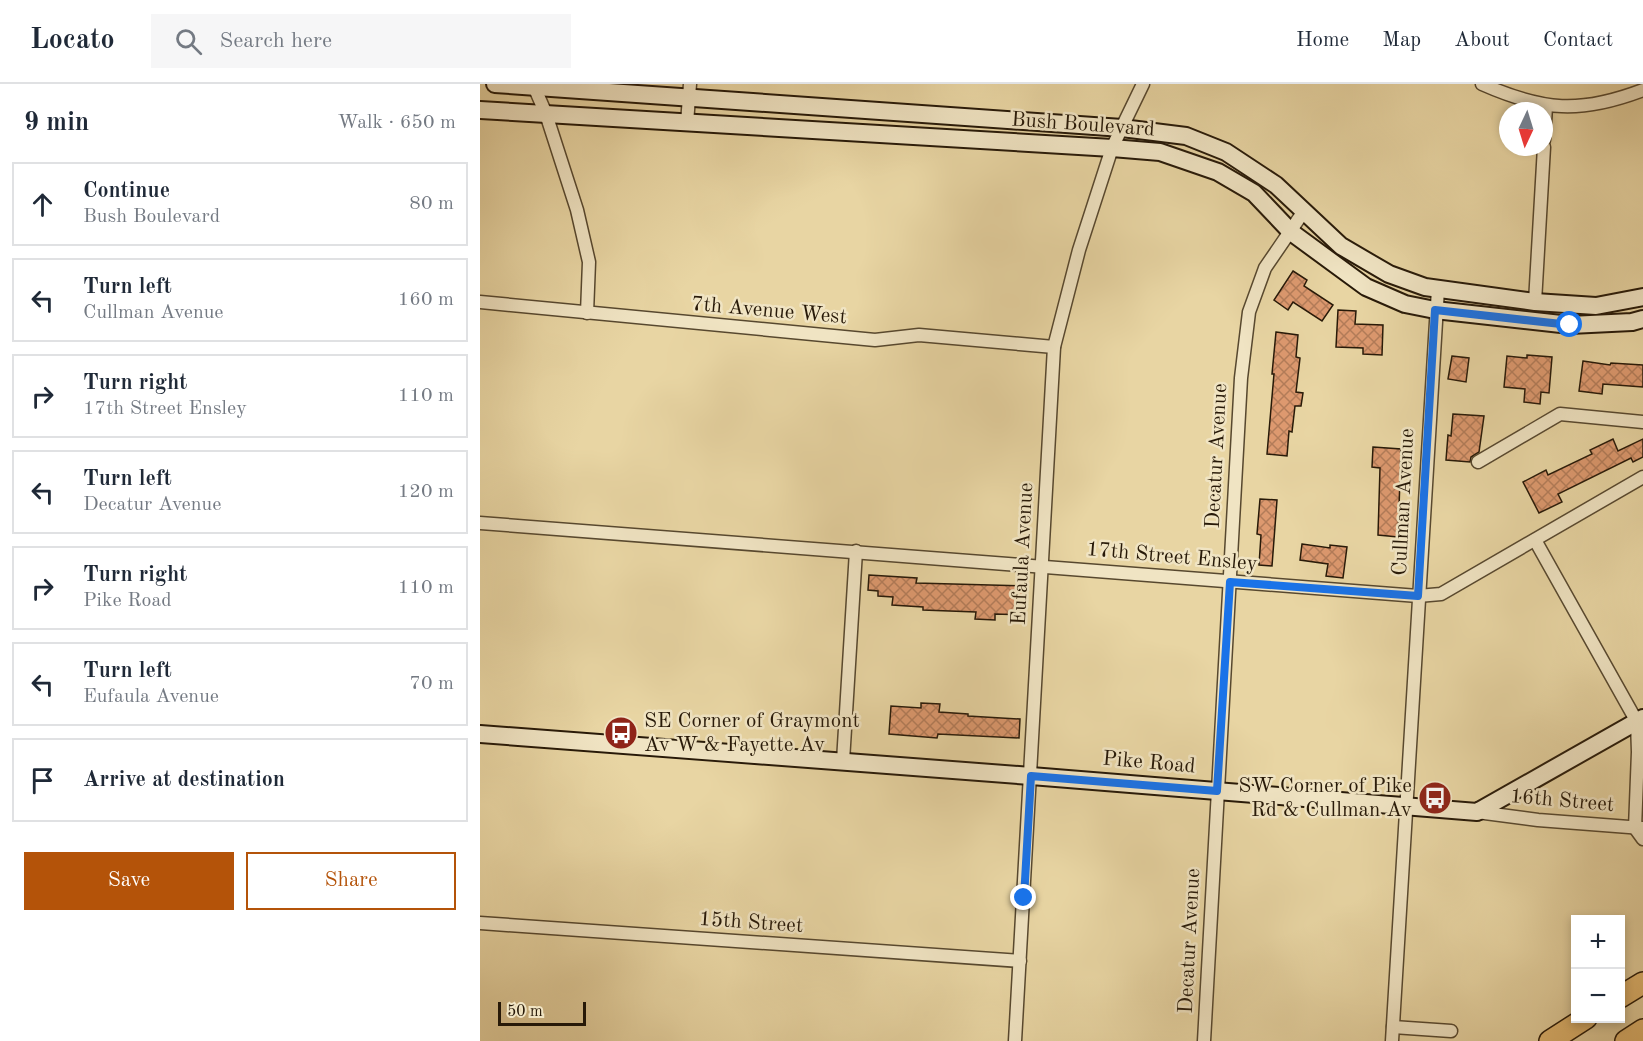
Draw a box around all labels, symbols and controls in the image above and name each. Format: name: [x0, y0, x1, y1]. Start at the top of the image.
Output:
search box: [151, 14, 571, 68]
icon: search: [172, 25, 205, 58]
text: Locato: [30, 27, 115, 55]
text: Search here: [220, 30, 332, 52]
text: Home: [1296, 30, 1349, 51]
text: Map: [1382, 30, 1421, 51]
text: About: [1454, 30, 1510, 51]
text: Contact: [1543, 30, 1613, 51]
north arrow: [1499, 102, 1553, 156]
text: 9 min: [24, 110, 89, 136]
street label: Bush Boulevard: [1010, 110, 1156, 140]
text: Walk · 650 m: [337, 113, 456, 133]
text: Continue: [83, 180, 170, 202]
icon: ahead: [26, 188, 59, 221]
text: 80 m: [409, 194, 454, 214]
text: Bush Boulevard: [83, 207, 220, 227]
text: Turn left: [83, 276, 172, 298]
icon: left: [26, 284, 59, 317]
text: 160 m: [398, 290, 454, 310]
street label: 7th Avenue West: [690, 294, 848, 328]
text: Cullman Avenue: [83, 303, 224, 323]
route start: [1556, 311, 1582, 337]
text: Turn right: [83, 372, 187, 394]
icon: right: [26, 380, 59, 413]
street label: Decatur Avenue: [1203, 383, 1231, 529]
text: 110 m: [398, 386, 454, 406]
text: 17th Street Ensley: [83, 399, 247, 419]
street label: Cullman Avenue: [1390, 428, 1418, 576]
text: Turn left: [83, 468, 172, 490]
icon: left: [26, 476, 59, 509]
text: 120 m: [398, 482, 454, 502]
street label: Eufaula Avenue: [1009, 482, 1037, 626]
text: Decatur Avenue: [83, 495, 221, 515]
street label: 17th Street Ensley: [1085, 539, 1259, 575]
text: Turn right: [83, 564, 187, 586]
icon: right: [26, 572, 59, 605]
text: 110 m: [398, 578, 454, 598]
text: Pike Road: [83, 591, 172, 611]
text: Turn left: [83, 660, 172, 682]
icon: left: [26, 668, 59, 701]
text: 70 m: [409, 674, 454, 694]
text: Eufaula Avenue: [83, 687, 219, 707]
place label: SE Corner of Graymont Av W & Fayette Av: [644, 711, 860, 756]
bus stop icon: SE Corner of Graymont Av W & Fayette Av: [603, 715, 639, 751]
street label: Pike Road: [1102, 748, 1196, 778]
icon: arrive: [26, 764, 59, 797]
text: Arrive at destination: [83, 769, 285, 791]
place label: SW Corner of Pike Rd & Cullman Av: [1238, 776, 1412, 821]
bus stop icon: SW Corner of Pike Rd & Cullman Av: [1417, 780, 1453, 816]
street label: 16th Street: [1509, 786, 1615, 816]
button: Save: [24, 852, 234, 910]
button: Share: [246, 852, 456, 910]
street label: Decatur Avenue: [1176, 868, 1204, 1014]
route end: [1010, 884, 1036, 910]
street label: 15th Street: [698, 909, 804, 937]
map controls: [1571, 915, 1625, 1023]
button: +: [1571, 915, 1625, 969]
button: −: [1571, 969, 1625, 1023]
scale bar: [498, 999, 586, 1026]
text: 50 m: [507, 1004, 543, 1020]

